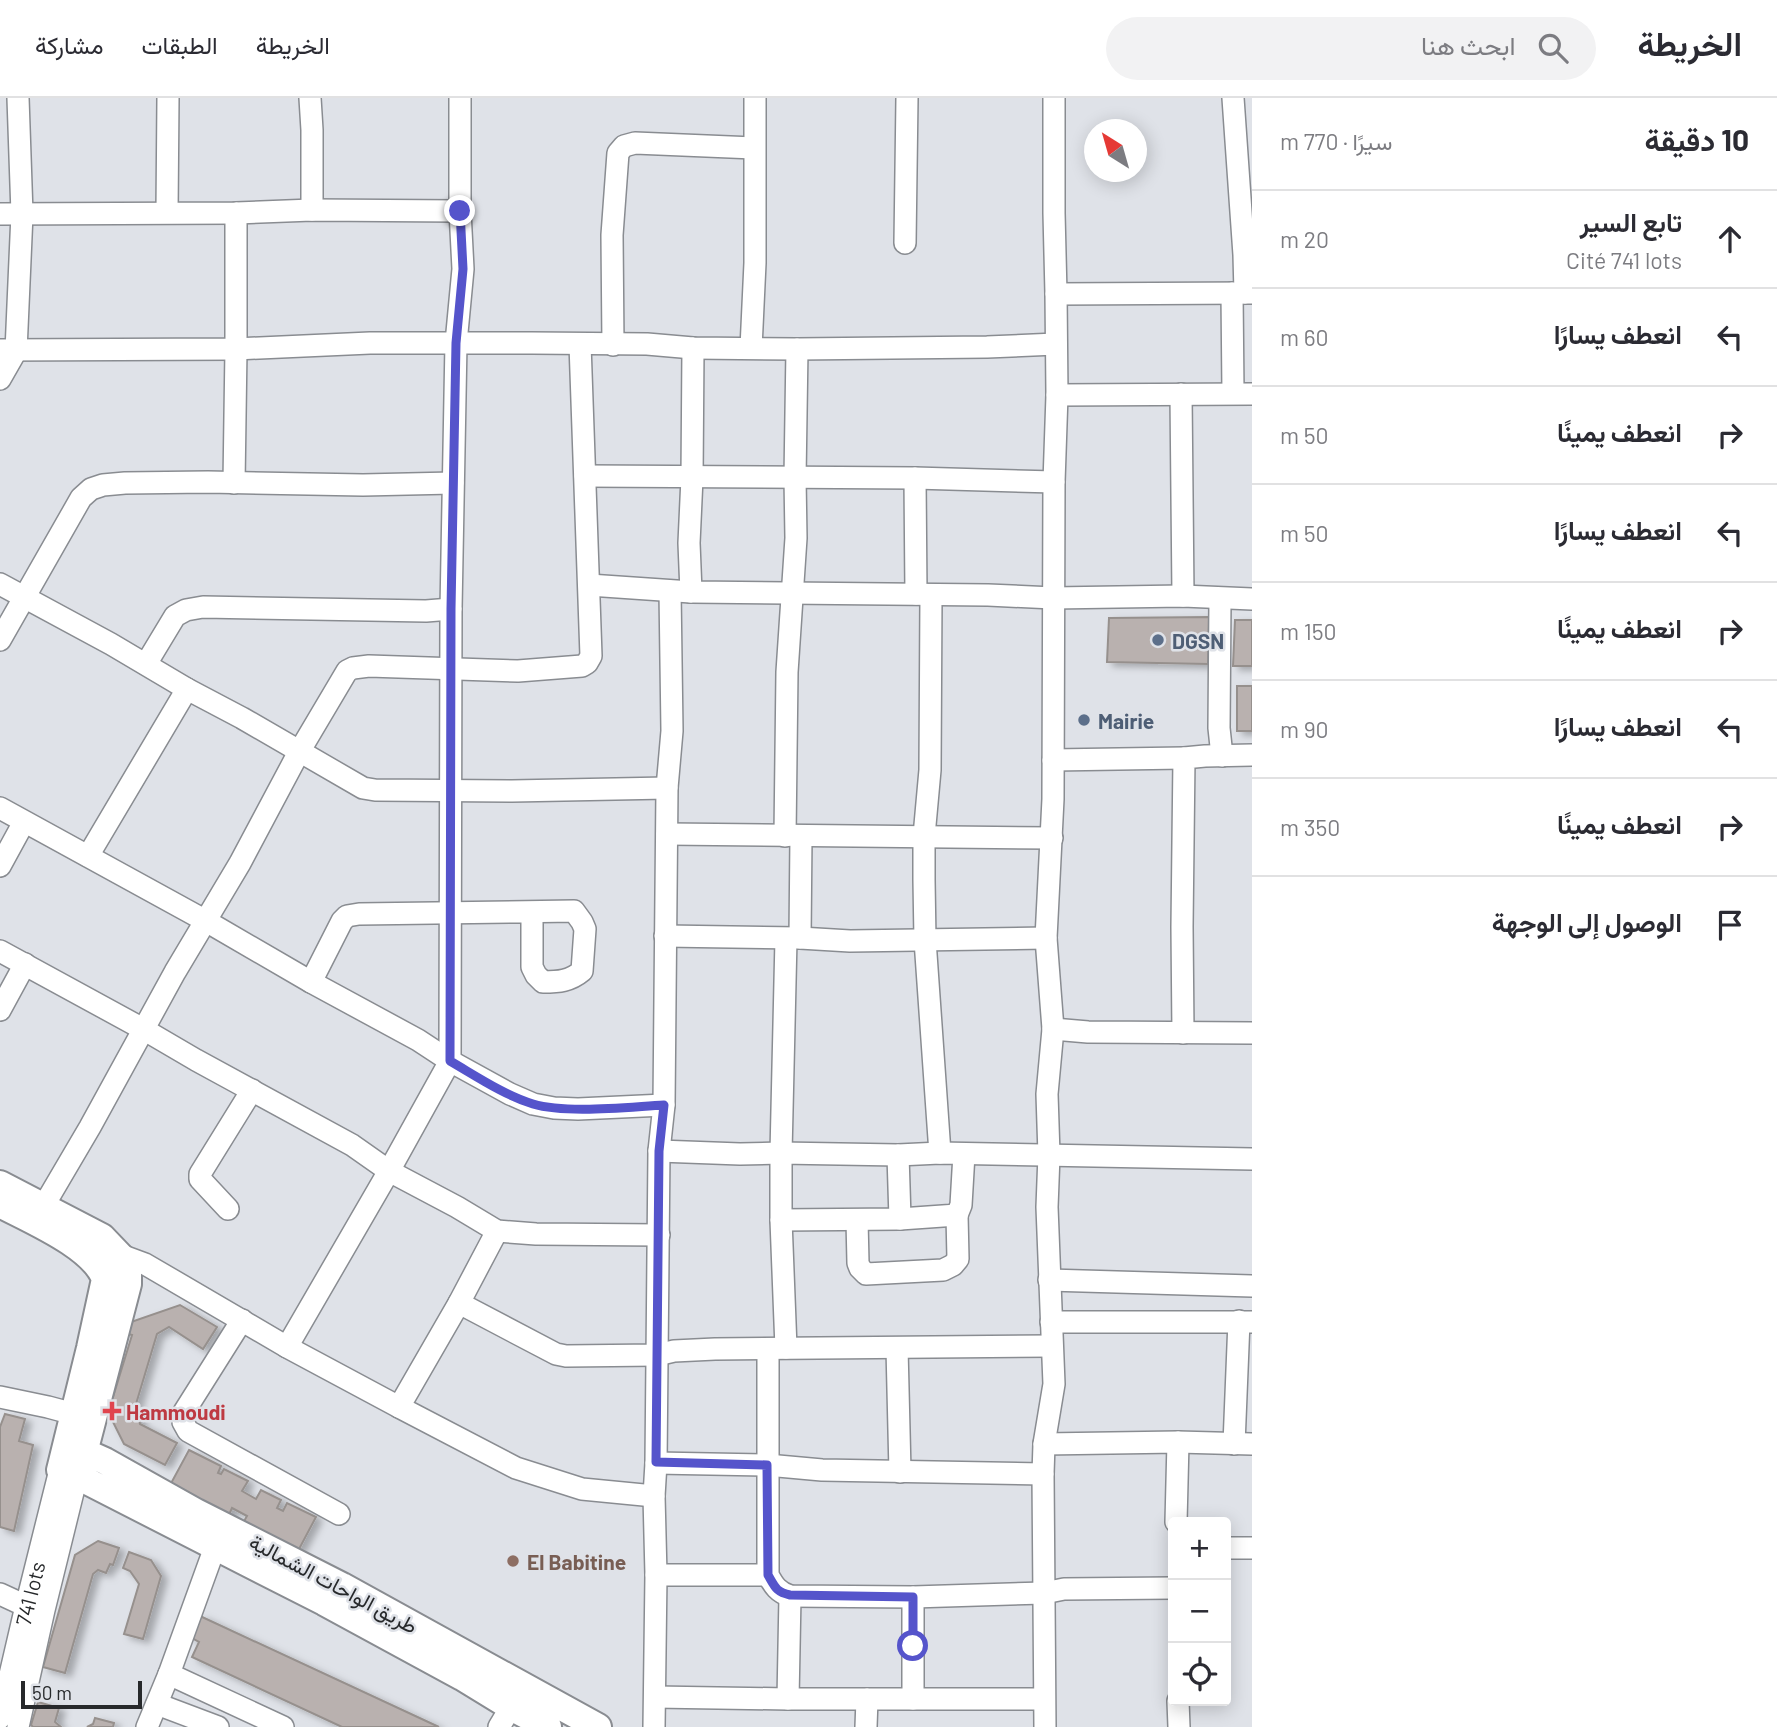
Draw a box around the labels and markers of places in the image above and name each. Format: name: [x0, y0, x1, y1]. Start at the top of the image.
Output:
place label: DGSN: [1172, 628, 1224, 653]
marker: DGSN: [1150, 632, 1166, 648]
place label: Mairie: [1098, 708, 1154, 733]
marker: Mairie: [1076, 712, 1092, 728]
place label: Hammoudi: [126, 1399, 226, 1424]
marker: Hammoudi: [104, 1403, 120, 1419]
place label: El Babitine: [527, 1549, 626, 1574]
marker: El Babitine: [505, 1553, 521, 1569]

